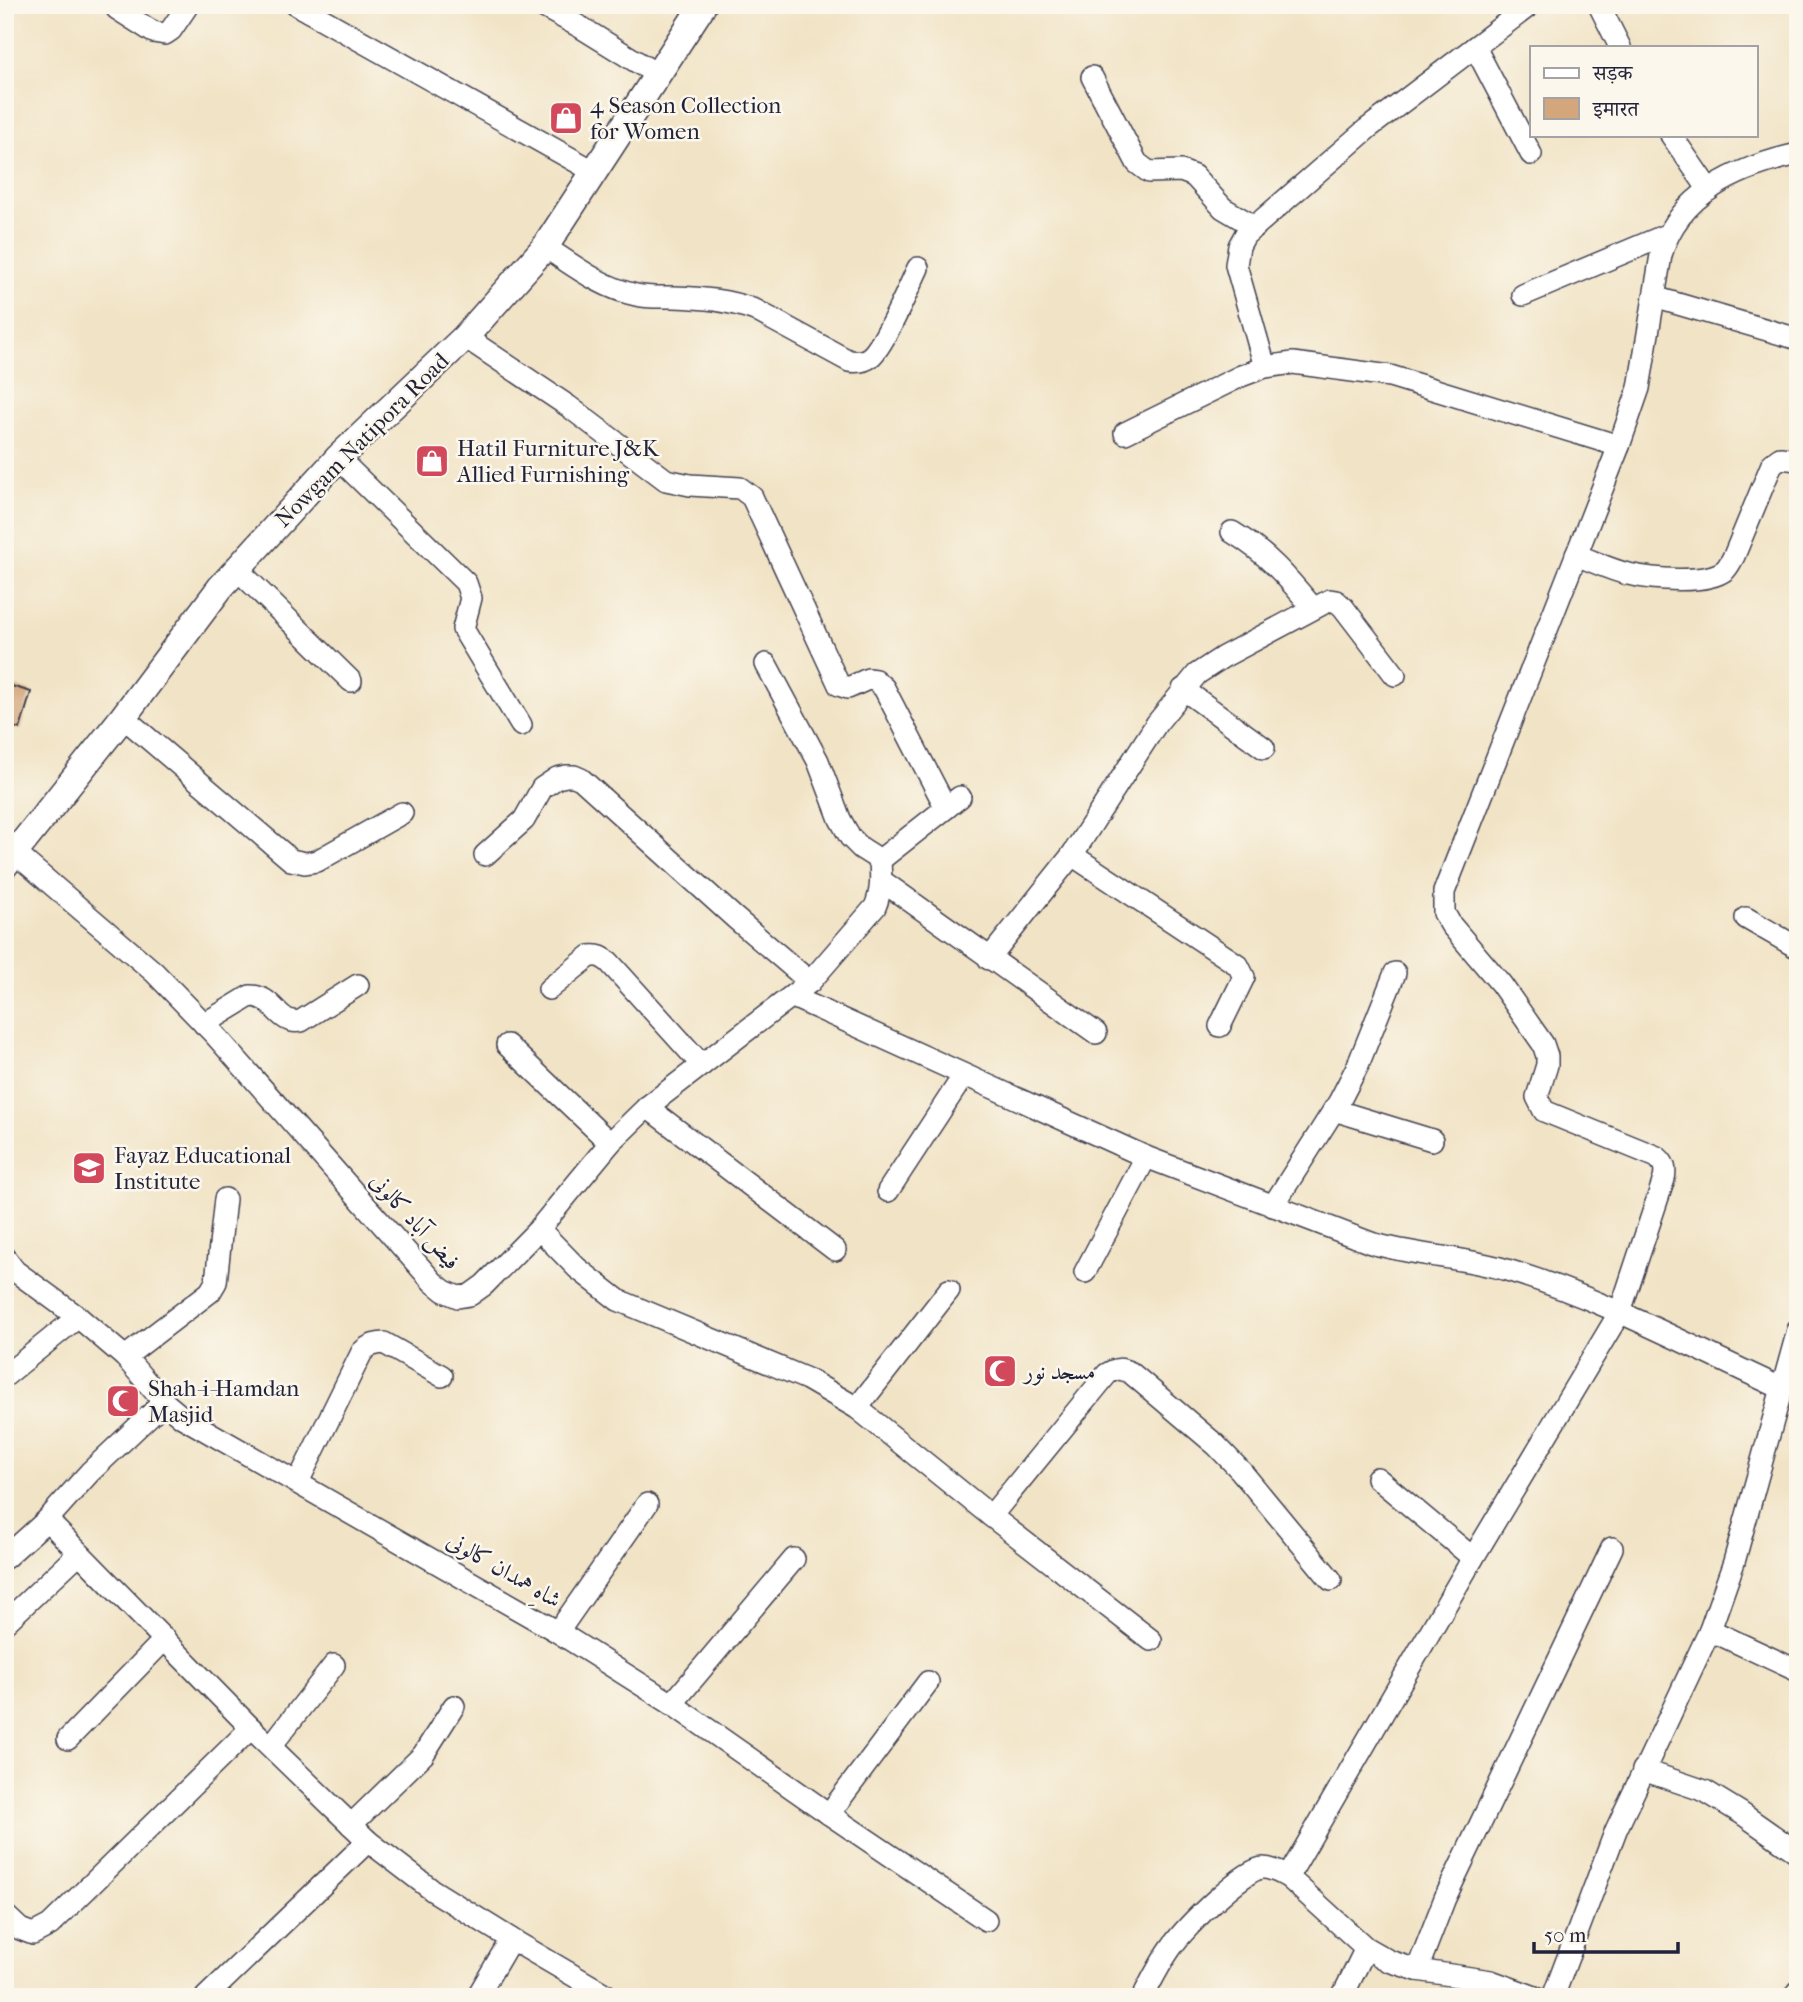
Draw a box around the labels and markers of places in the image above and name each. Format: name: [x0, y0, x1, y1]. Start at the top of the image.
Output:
place label: 4 Season Collection for Women: [590, 92, 782, 145]
shop icon: 4 Season Collection for Women: [547, 99, 585, 137]
place label: Hatil Furniture J&K Allied Furnishing: [456, 435, 660, 488]
shop icon: Hatil Furniture J&K Allied Furnishing: [413, 442, 451, 480]
place label: Fayaz Educational Institute: [114, 1142, 292, 1195]
school or university icon: Fayaz Educational Institute: [70, 1149, 108, 1187]
mosque icon: مسجد نور: [981, 1352, 1019, 1390]
place label: مسجد نور: [1022, 1358, 1096, 1386]
place label: Shah-i-Hamdan Masjid: [148, 1375, 300, 1428]
mosque icon: Shah-i-Hamdan Masjid: [104, 1382, 142, 1420]

